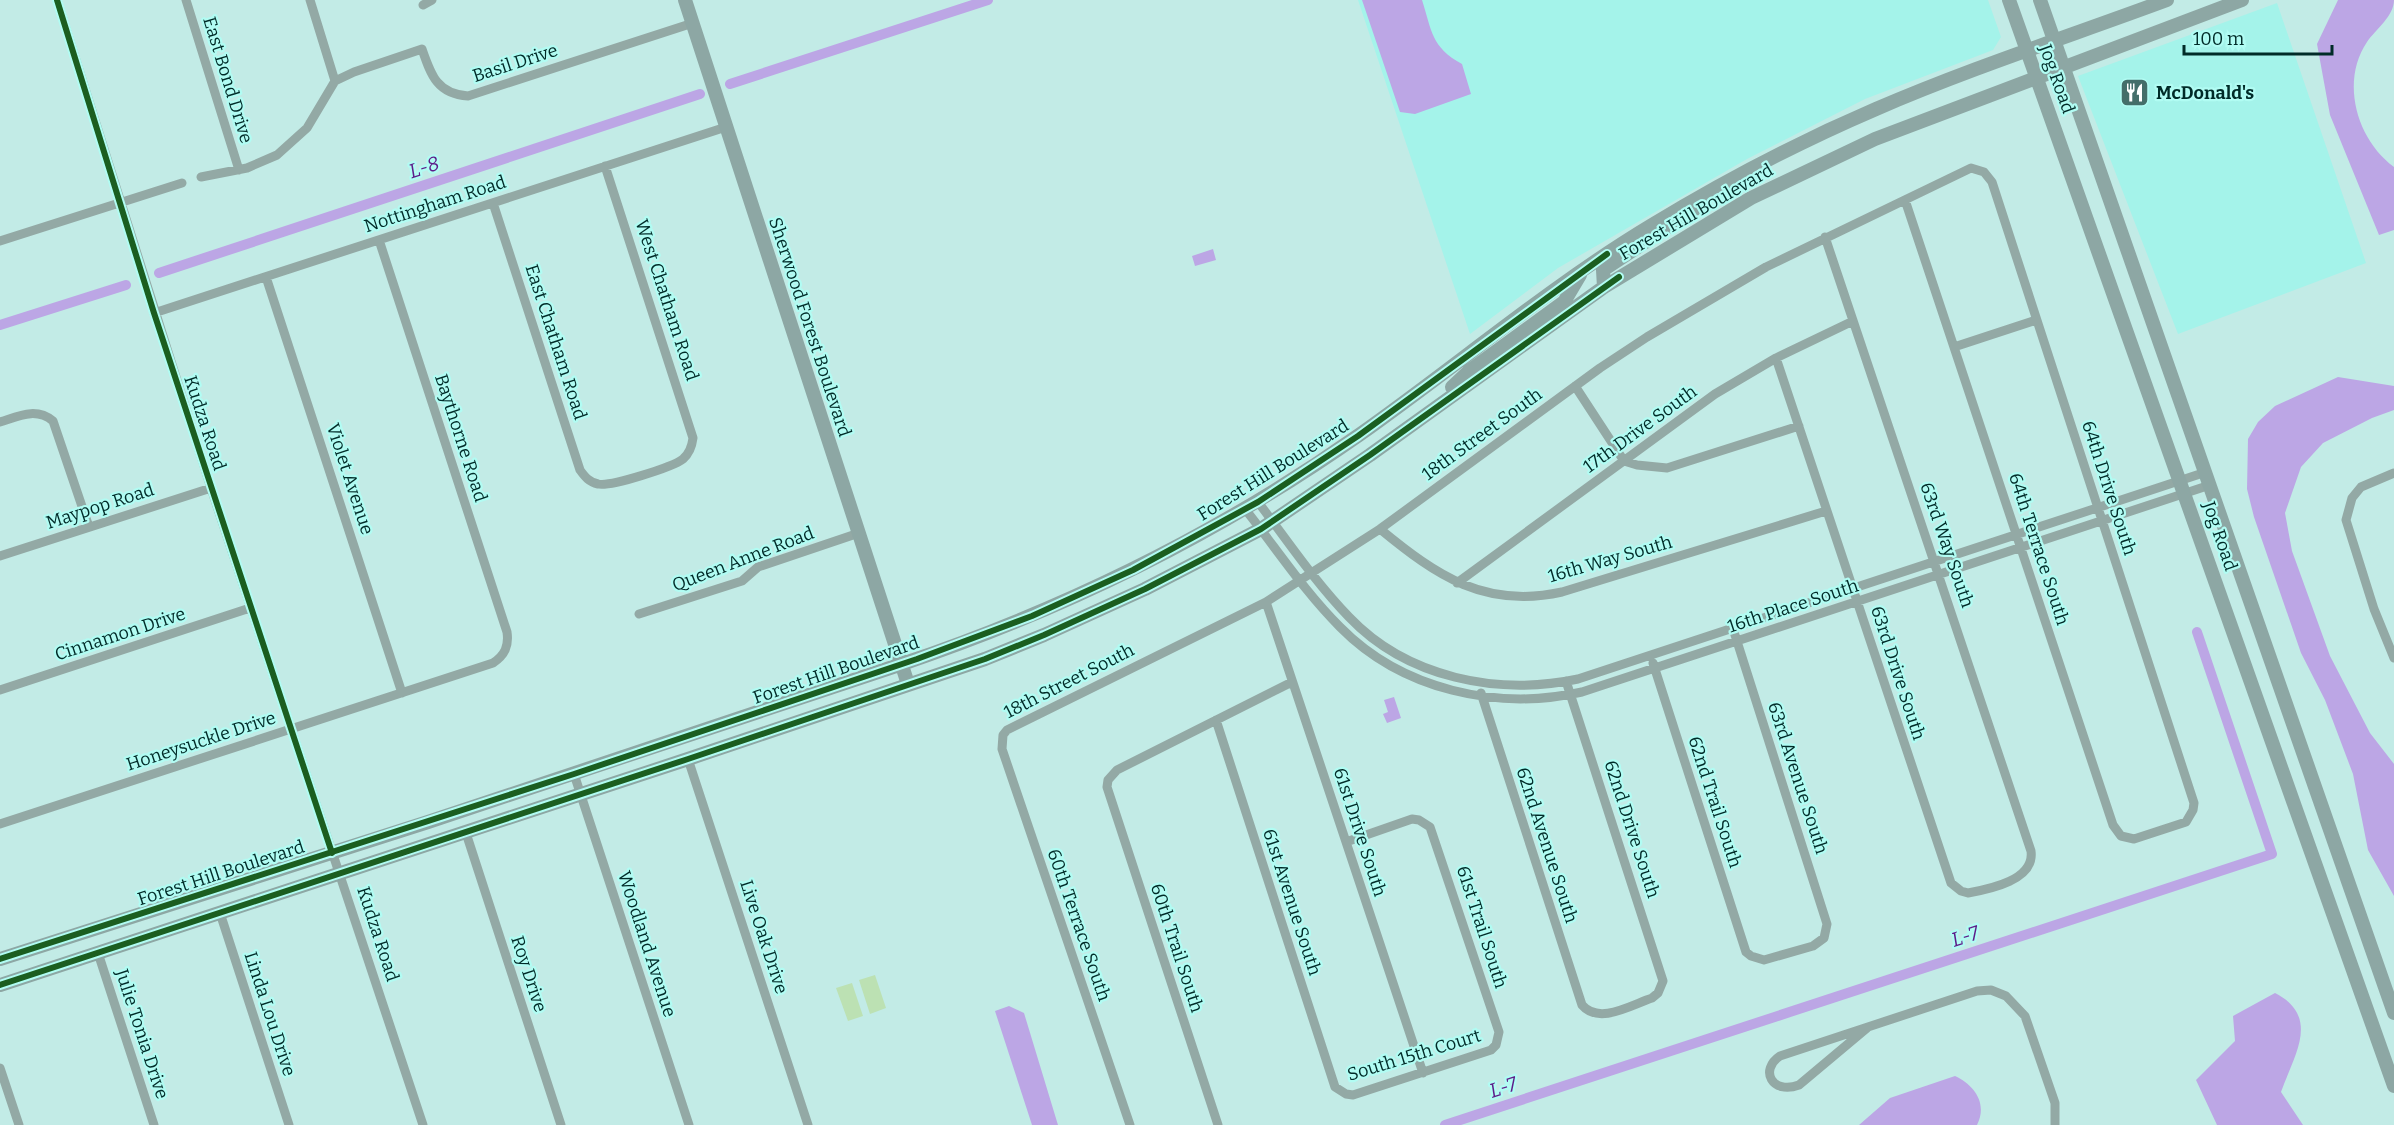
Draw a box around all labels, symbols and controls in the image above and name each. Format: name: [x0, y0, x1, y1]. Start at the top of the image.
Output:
street label: East Bond Drive: [198, 14, 258, 146]
scale bar: [2184, 18, 2332, 56]
text: 100 m: [2193, 28, 2244, 50]
street label: Basil Drive: [470, 39, 560, 87]
street label: Jog Road: [2034, 40, 2080, 117]
restaurant icon: McDonald's: [2119, 77, 2151, 109]
place label: McDonald's: [2156, 82, 2254, 104]
water label: L-8: [406, 151, 442, 183]
street label: Forest Hill Boulevard: [1615, 159, 1777, 265]
street label: Nottingham Road: [361, 171, 509, 237]
street label: Sherwood Forest Boulevard: [764, 214, 856, 440]
street label: West Chatham Road: [631, 217, 704, 384]
street label: East Chatham Road: [521, 262, 592, 423]
street label: Baythorne Road: [430, 371, 492, 505]
street label: Kudza Road: [179, 373, 231, 474]
street label: 17th Drive South: [1579, 380, 1701, 478]
street label: 18th Street South: [1418, 383, 1546, 485]
street label: Forest Hill Boulevard: [1193, 414, 1353, 525]
street label: 64th Drive South: [2077, 418, 2141, 558]
street label: Violet Avenue: [322, 421, 378, 537]
street label: 64th Terrace South: [2004, 470, 2074, 628]
street label: Maypop Road: [43, 478, 157, 534]
street label: 63rd Way South: [1915, 479, 1979, 611]
street label: Jog Road: [2198, 497, 2242, 574]
street label: Queen Anne Road: [669, 522, 817, 596]
street label: 16th Way South: [1545, 531, 1675, 587]
street label: 16th Place South: [1725, 574, 1861, 638]
street label: Cinnamon Drive: [52, 603, 188, 665]
street label: 63rd Drive South: [1866, 603, 1930, 743]
street label: Forest Hill Boulevard: [750, 631, 922, 709]
street label: 18th Street South: [1000, 639, 1138, 723]
street label: 63rd Avenue South: [1763, 699, 1833, 857]
street label: Honeysuckle Drive: [123, 706, 279, 776]
street label: 62nd Trail South: [1683, 733, 1747, 871]
street label: 62nd Drive South: [1599, 757, 1665, 901]
street label: 62nd Avenue South: [1511, 764, 1583, 926]
street label: 61st Drive South: [1329, 765, 1391, 899]
street label: 61st Avenue South: [1258, 826, 1326, 978]
street label: Forest Hill Boulevard: [135, 836, 308, 910]
street label: 60th Terrace South: [1043, 846, 1115, 1004]
street label: 61st Trail South: [1452, 863, 1512, 991]
street label: Woodland Avenue: [613, 868, 681, 1020]
street label: Live Oak Drive: [735, 877, 793, 997]
street label: 60th Trail South: [1146, 881, 1208, 1015]
street label: Kudza Road: [352, 884, 404, 985]
water label: L-7: [1948, 920, 1983, 952]
street label: Roy Drive: [506, 933, 552, 1015]
street label: Linda Lou Drive: [240, 949, 300, 1079]
street label: Julie Tonia Drive: [110, 965, 173, 1102]
street label: South 15th Court: [1345, 1024, 1484, 1086]
water label: L-7: [1486, 1071, 1521, 1103]

